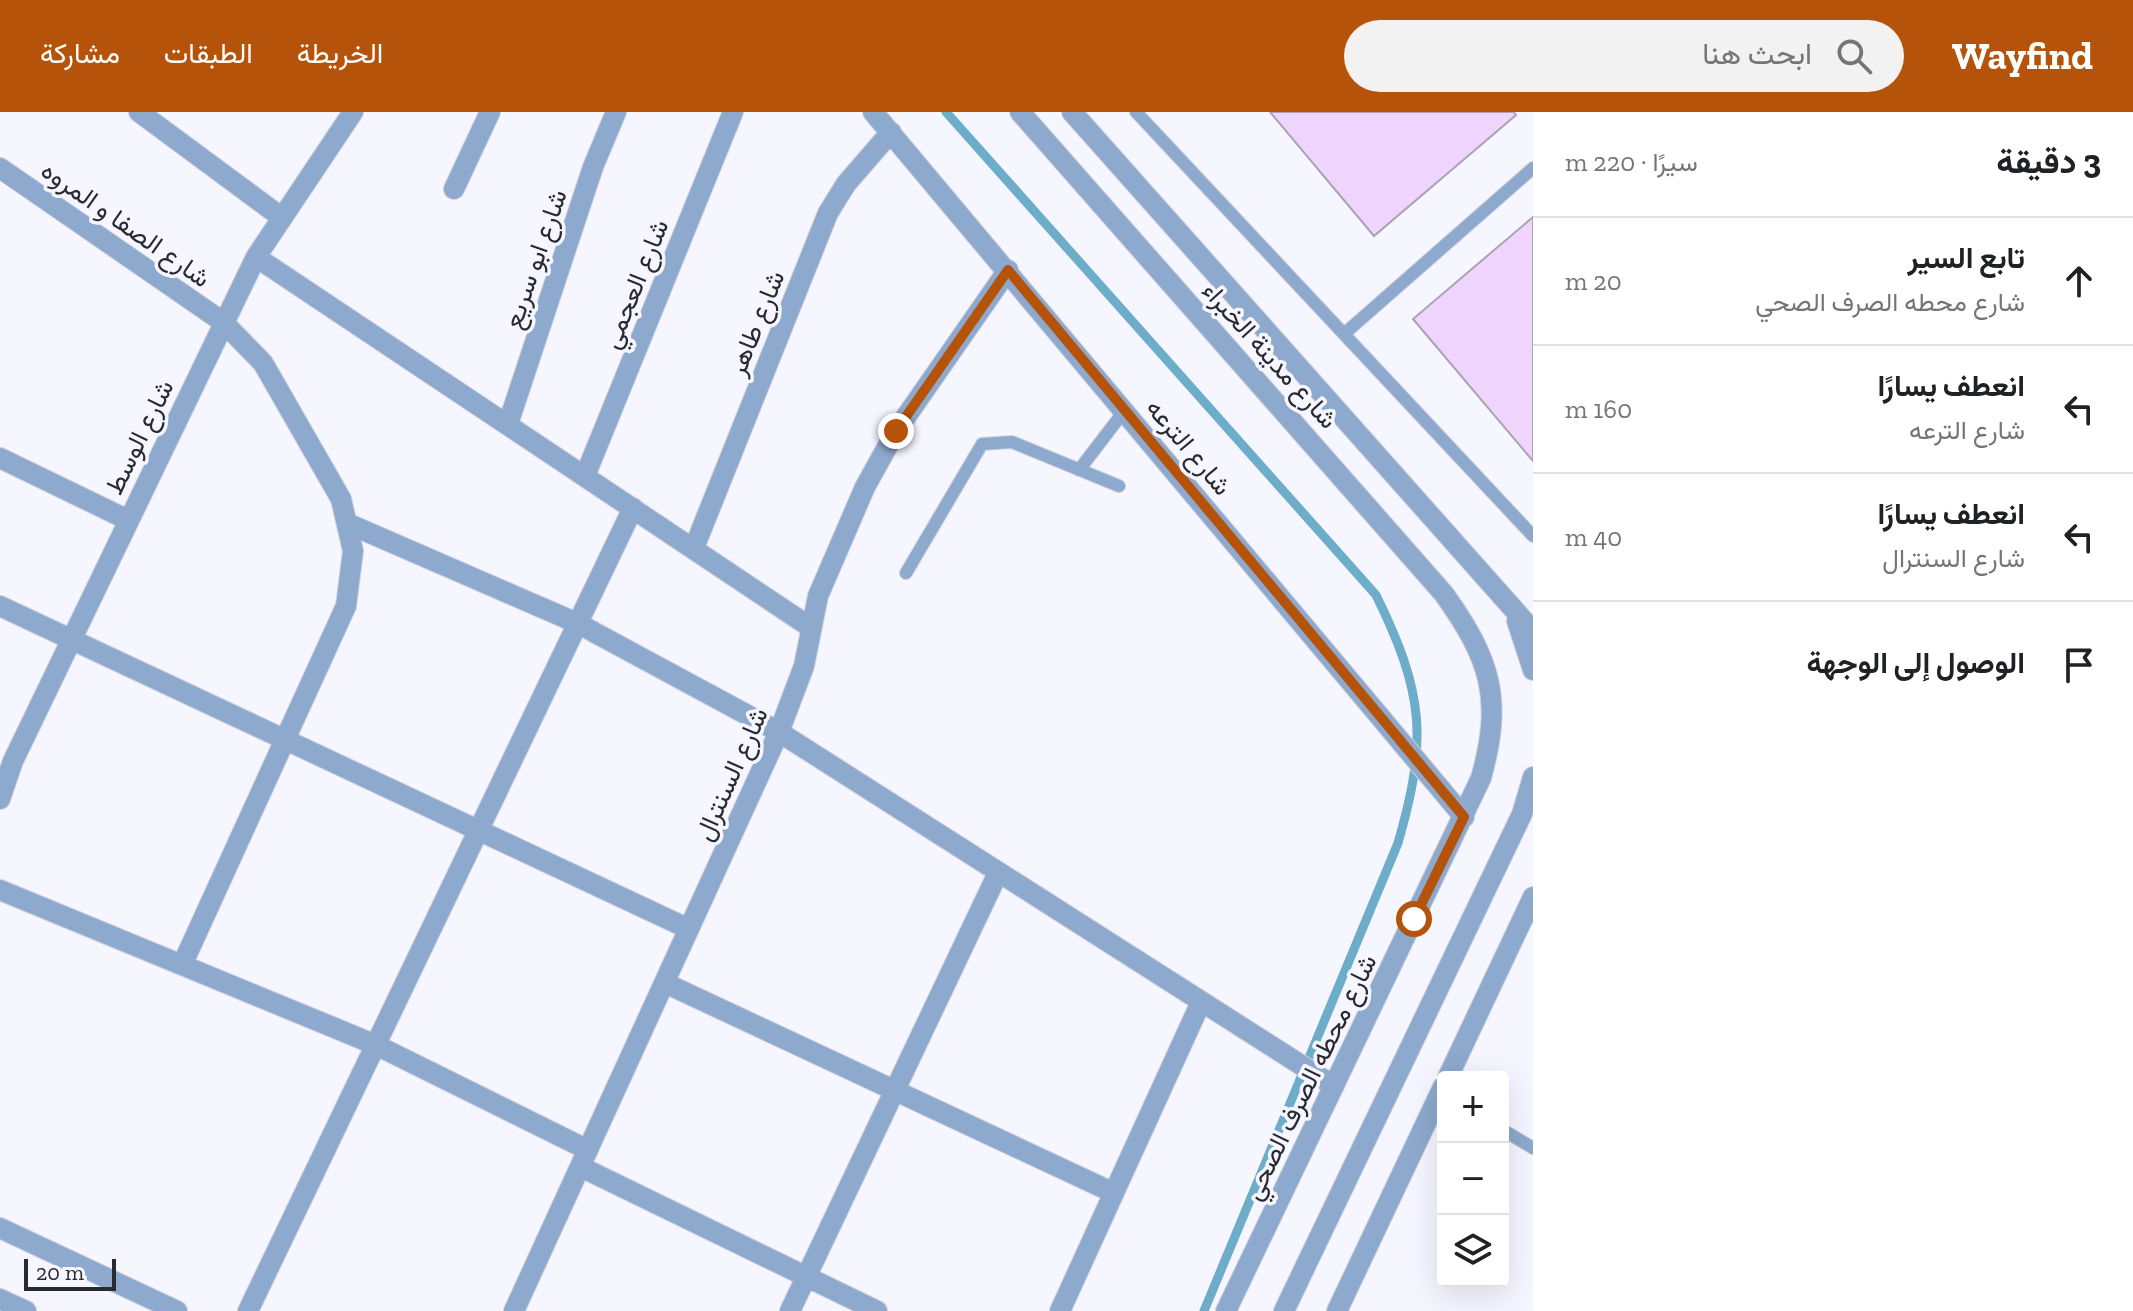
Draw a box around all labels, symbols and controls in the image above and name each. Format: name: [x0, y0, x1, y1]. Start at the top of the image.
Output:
search box: [1344, 20, 1904, 92]
text: Wayfind: [1952, 33, 2093, 79]
icon: search: [1832, 34, 1876, 78]
text: ابحث هنا: [1702, 36, 1812, 72]
text: مشاركة: [40, 37, 120, 70]
text: الطبقات: [164, 37, 253, 70]
text: الخريطة: [297, 37, 383, 70]
text: 3 دقيقة: [1996, 141, 2101, 182]
text: سيرًا · 220 m: [1565, 146, 1698, 178]
street label: شارع الصفا و المروه: [34, 154, 217, 296]
street label: شارع ابو سريع: [496, 185, 576, 333]
street label: شارع العجمي: [595, 215, 680, 355]
text: تابع السير: [1908, 240, 2025, 276]
icon: ahead: [2057, 259, 2101, 303]
text: 20 m: [1565, 265, 1622, 297]
street label: شارع طاهر: [720, 266, 793, 382]
street label: شارع مدينة الخبراء: [1194, 275, 1345, 437]
text: شارع محطه الصرف الصحي: [1755, 286, 2025, 318]
text: انعطف يسارًا: [1877, 368, 2025, 404]
street label: شارع الوسط: [98, 374, 182, 500]
icon: left: [2057, 387, 2101, 431]
street label: شارع الترعه: [1138, 392, 1239, 503]
text: 160 m: [1565, 393, 1632, 425]
route end: [878, 413, 914, 449]
text: شارع الترعه: [1909, 414, 2025, 446]
text: انعطف يسارًا: [1877, 496, 2025, 532]
icon: left: [2057, 515, 2101, 559]
text: 40 m: [1565, 521, 1622, 553]
text: شارع السنترال: [1882, 542, 2025, 574]
icon: arrive: [2057, 643, 2101, 687]
text: الوصول إلى الوجهة: [1806, 645, 2025, 681]
street label: شارع السنترال: [687, 702, 776, 846]
route start: [1396, 901, 1432, 937]
street label: شارع محطه الصرف الصحي: [1236, 949, 1388, 1207]
map controls: [1437, 1071, 1509, 1287]
button: +: [1437, 1071, 1509, 1143]
button: −: [1437, 1143, 1509, 1215]
button: layers: [1437, 1215, 1509, 1287]
scale bar: [24, 1255, 116, 1291]
text: 20 m: [36, 1259, 84, 1286]

